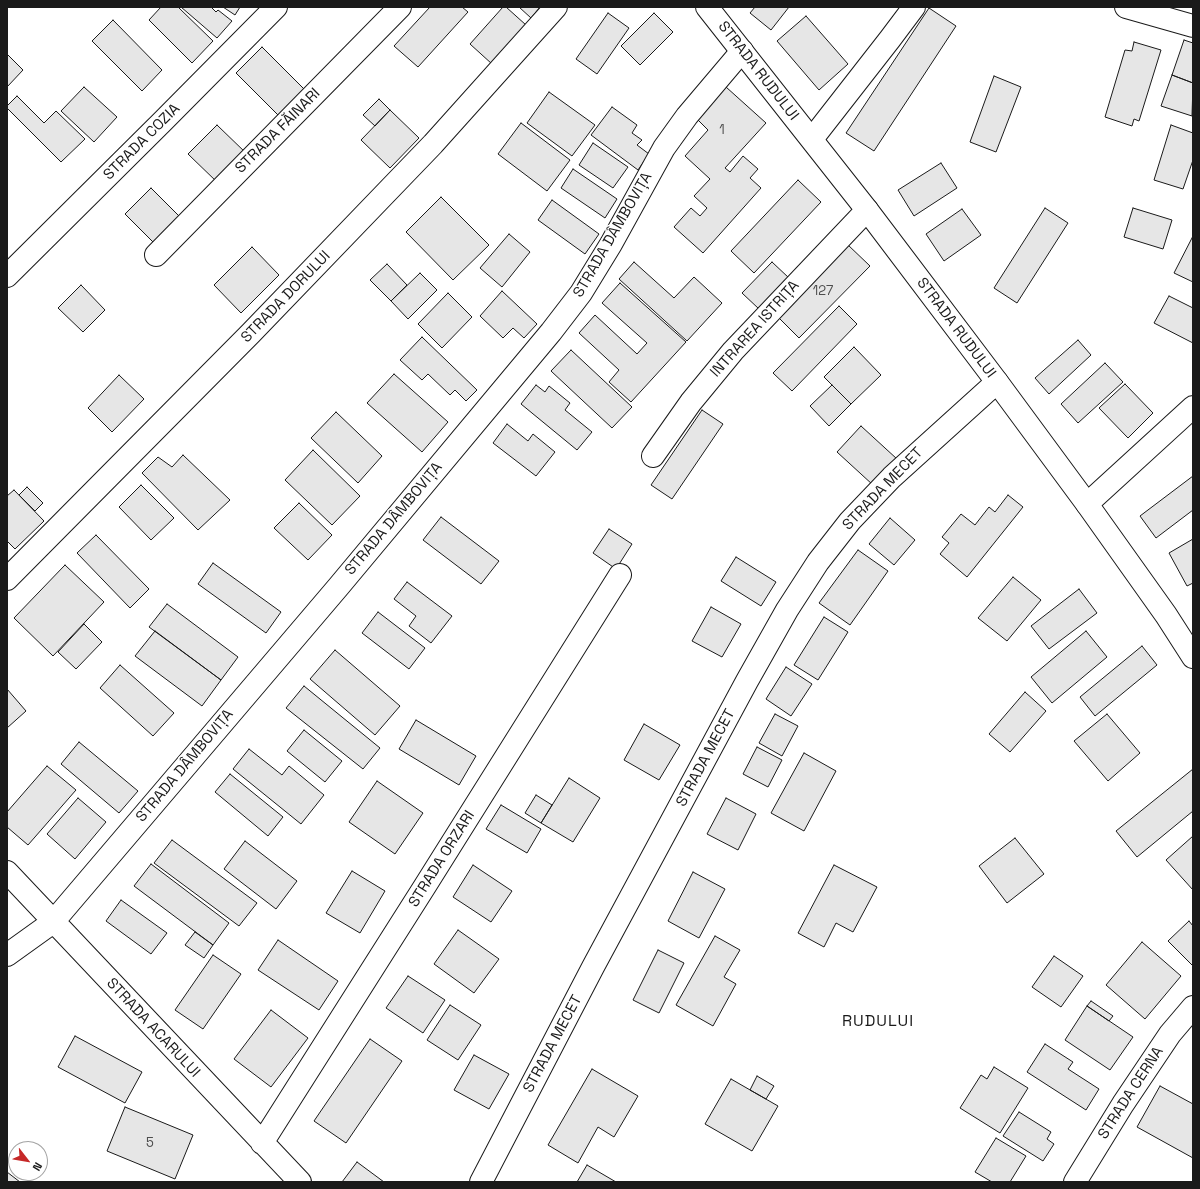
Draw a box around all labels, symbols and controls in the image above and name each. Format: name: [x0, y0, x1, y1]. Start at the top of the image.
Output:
street label: STRADA RUDULUI: [714, 18, 802, 124]
street label: STRADA FĂINARI: [232, 85, 324, 177]
street label: STRADA COZIA: [100, 100, 184, 184]
house number: 1: [719, 122, 725, 138]
street label: STRADA DÂMBOVIȚA: [570, 169, 656, 301]
street label: STRADA DORULUI: [238, 247, 334, 347]
street label: STRADA RUDULUI: [913, 274, 999, 382]
street label: INTRAREA ISTRIȚA: [707, 277, 803, 381]
house number: 127: [813, 283, 833, 299]
street label: STRADA MECET: [839, 444, 927, 534]
street label: STRADA DÂMBOVIȚA: [342, 459, 446, 579]
street label: STRADA DÂMBOVIȚA: [133, 706, 237, 826]
street label: STRADA MECET: [673, 706, 739, 810]
street label: STRADA ORZARI: [405, 807, 479, 911]
street label: STRADA ACARULUI: [102, 975, 204, 1081]
street label: STRADA MECET: [520, 992, 586, 1096]
district label: RUDULUI: [842, 1012, 914, 1032]
street label: STRADA CERNA: [1094, 1043, 1168, 1143]
house number: 5: [146, 1135, 154, 1151]
north arrow: [8, 1141, 48, 1181]
text: N: [30, 1160, 45, 1173]

